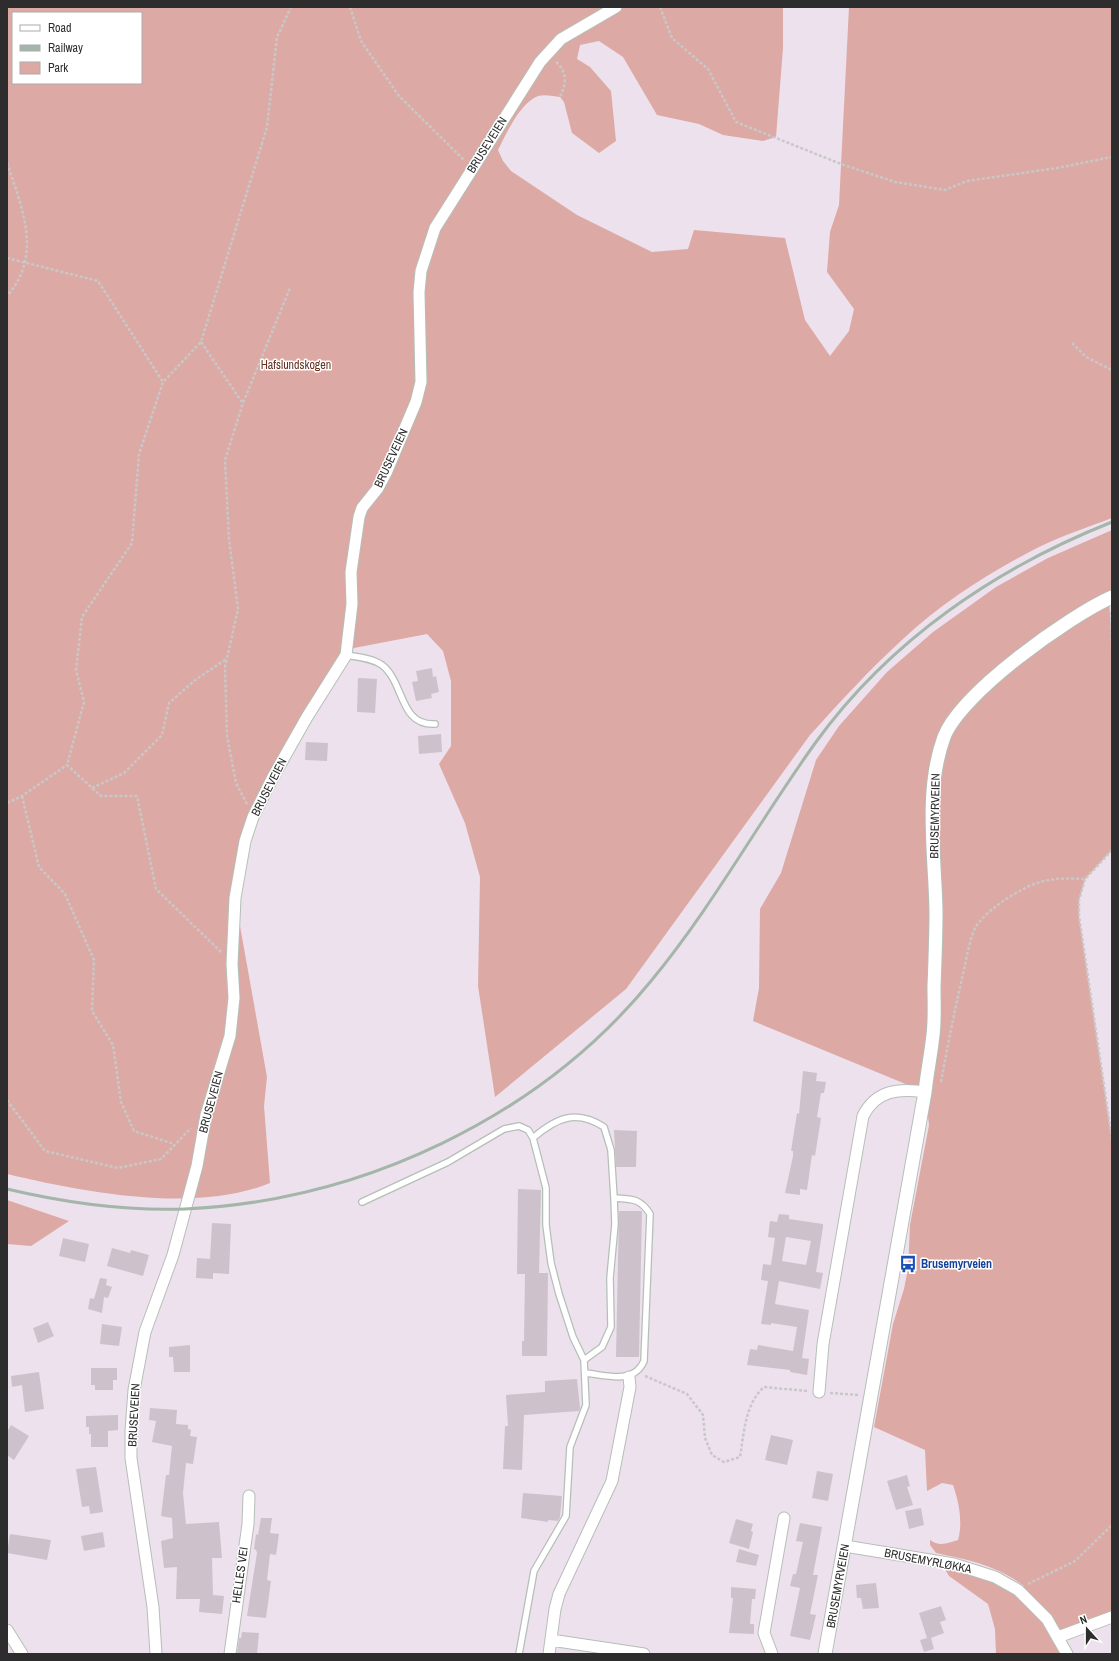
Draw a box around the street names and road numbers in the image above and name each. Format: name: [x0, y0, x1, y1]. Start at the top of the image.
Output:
street label: BRUSEVEIEN: [463, 114, 511, 176]
street label: BRUSEVEIEN: [370, 426, 412, 490]
street label: BRUSEVEIEN: [247, 755, 291, 819]
street label: BRUSEMYRVEIEN: [926, 773, 944, 859]
street label: BRUSEVEIEN: [195, 1069, 227, 1135]
street label: BRUSEVEIEN: [124, 1383, 144, 1447]
street label: BRUSEMYRVEIEN: [823, 1543, 853, 1629]
street label: BRUSEMYRLØKKA: [883, 1545, 973, 1577]
street label: HELLES VEI: [228, 1546, 252, 1604]

